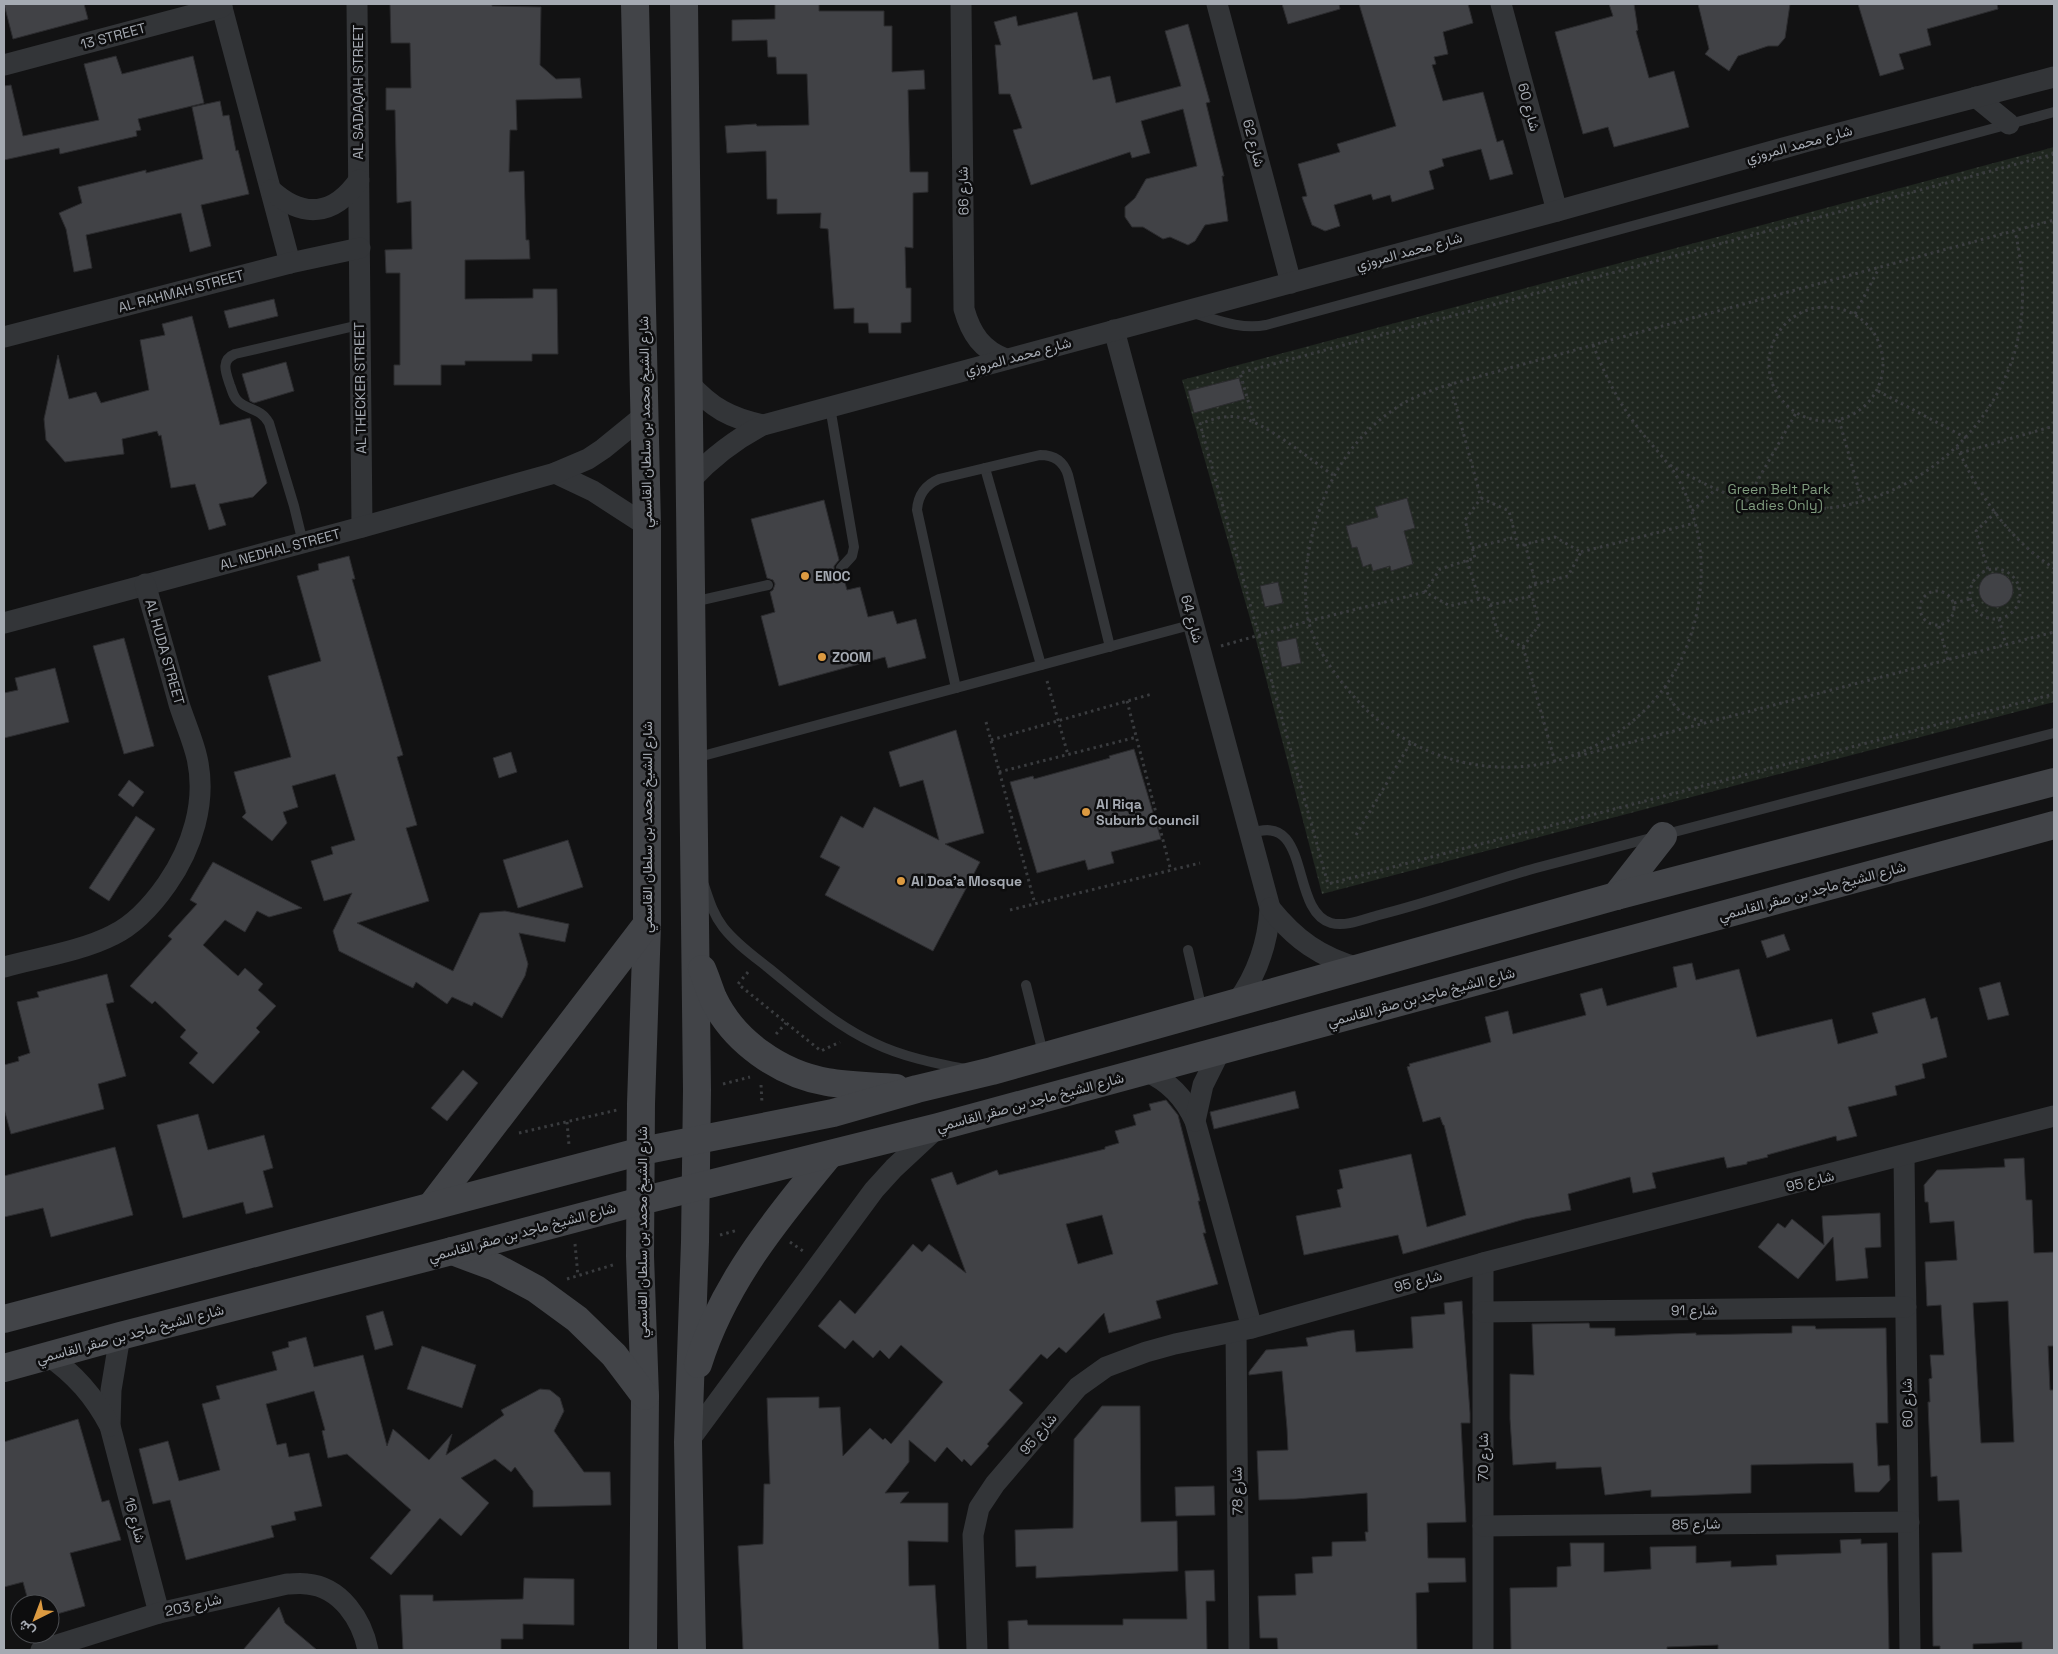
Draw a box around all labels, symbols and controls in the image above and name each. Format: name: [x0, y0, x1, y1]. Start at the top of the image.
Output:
street label: 13 STREET: [78, 19, 148, 53]
street label: AL SADAQAH STREET: [349, 25, 367, 159]
street label: شارع 60: [1512, 81, 1544, 134]
street label: شارع 62: [1237, 117, 1269, 169]
street label: شارع محمد المروزي: [1744, 121, 1855, 170]
street label: شارع 66: [954, 166, 974, 216]
street label: شارع محمد المروزي: [1354, 228, 1465, 277]
street label: AL RAHMAH STREET: [116, 266, 246, 316]
street label: شارع الشيخ محمد بن سلطان القاسمي: [634, 316, 659, 528]
street label: AL THECKER STREET: [350, 322, 370, 454]
street label: شارع محمد المروزي: [963, 333, 1074, 382]
park label: Green Belt Park (Ladies Only): [1727, 480, 1831, 514]
street label: AL NEDHAL STREET: [218, 524, 342, 574]
place label: ENOC: [815, 567, 851, 585]
marker: ENOC: [799, 570, 811, 582]
street label: شارع 64: [1175, 593, 1207, 646]
street label: AL HUDA STREET: [141, 597, 189, 707]
place label: ZOOM: [832, 648, 871, 666]
marker: ZOOM: [816, 651, 828, 663]
street label: شارع الشيخ محمد بن سلطان القاسمي: [638, 721, 659, 933]
place label: Al Riqa Suburb Council: [1096, 795, 1199, 829]
marker: Al Riqa Suburb Council: [1080, 806, 1092, 818]
street label: شارع الشيخ ماجد بن صقر القاسمي: [1716, 857, 1908, 928]
place label: Al Doa'a Mosque: [911, 872, 1022, 890]
marker: Al Doa'a Mosque: [895, 875, 907, 887]
street label: شارع الشيخ ماجد بن صقر القاسمي: [1325, 963, 1517, 1034]
street label: شارع الشيخ ماجد بن صقر القاسمي: [934, 1068, 1126, 1139]
street label: شارع الشيخ محمد بن سلطان القاسمي: [633, 1126, 654, 1338]
street label: شارع 95: [1784, 1166, 1836, 1198]
street label: شارع الشيخ ماجد بن صقر القاسمي: [426, 1198, 618, 1269]
street label: شارع 95: [1392, 1266, 1444, 1298]
street label: شارع الشيخ ماجد بن صقر القاسمي: [34, 1300, 226, 1371]
street label: شارع 91: [1671, 1301, 1717, 1321]
street label: شارع 60: [1898, 1378, 1918, 1428]
street label: شارع 95: [1015, 1410, 1062, 1460]
street label: شارع 70: [1474, 1433, 1494, 1481]
street label: شارع 78: [1228, 1467, 1248, 1515]
street label: شارع 16: [118, 1495, 150, 1545]
street label: شارع 85: [1671, 1515, 1721, 1535]
street label: شارع 203: [163, 1590, 224, 1622]
north arrow: [10, 1594, 60, 1644]
text: ش: [14, 1616, 39, 1641]

